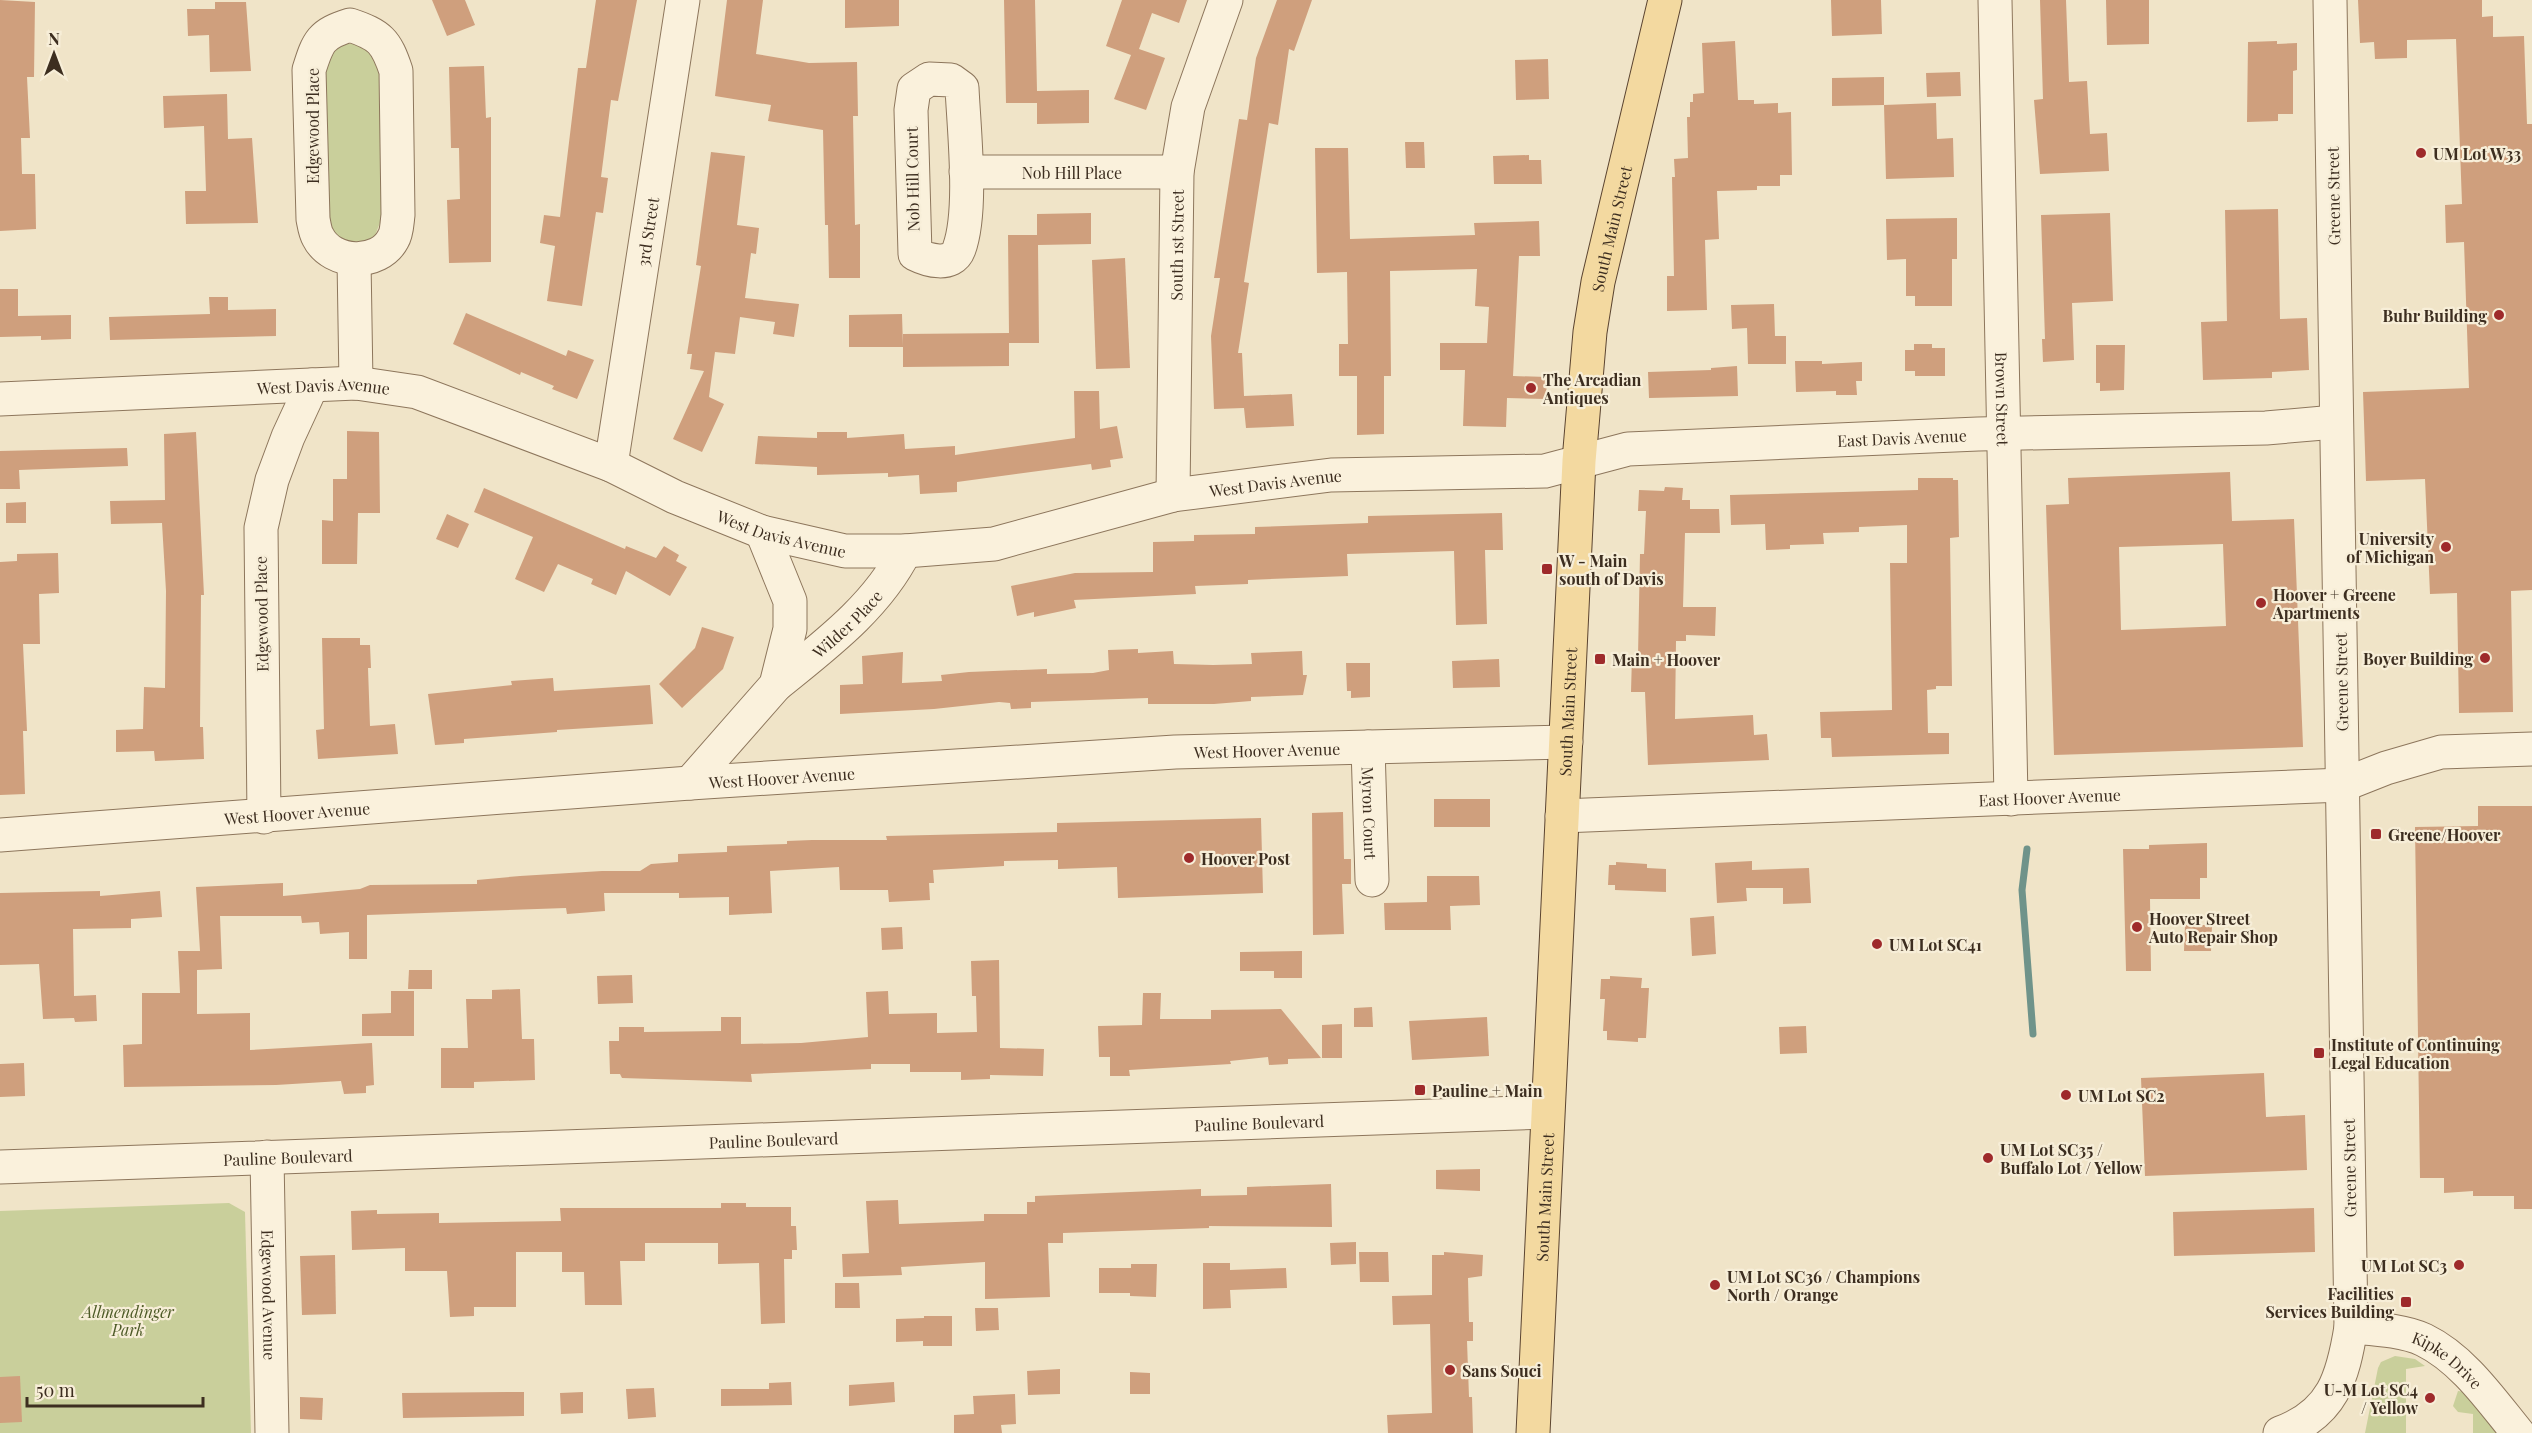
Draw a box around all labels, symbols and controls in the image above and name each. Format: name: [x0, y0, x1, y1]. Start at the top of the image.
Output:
north arrow: [24, 24, 84, 84]
text: N: [48, 28, 60, 49]
street label: Edgewood Place: [302, 68, 323, 184]
street label: Nob Hill Court: [901, 126, 923, 231]
place label: UM Lot W33: [2433, 143, 2521, 164]
street label: Greene Street: [2322, 146, 2344, 246]
marker: UM Lot W33: [2414, 146, 2428, 160]
street label: Nob Hill Place: [1022, 162, 1122, 183]
street label: South Main Street: [1586, 163, 1636, 293]
street label: South 1st Street: [1165, 189, 1187, 301]
street label: 3rd Street: [631, 195, 663, 268]
place label: Buhr Building: [2382, 305, 2487, 326]
marker: Buhr Building: [2492, 308, 2506, 322]
street label: Brown Street: [1992, 352, 2014, 447]
place label: The Arcadian Antiques: [1542, 369, 1642, 408]
street label: West Davis Avenue: [256, 373, 392, 398]
marker: The Arcadian Antiques: [1524, 381, 1538, 395]
street label: East Davis Avenue: [1837, 424, 1967, 451]
street label: West Davis Avenue: [1207, 464, 1342, 501]
street label: West Davis Avenue: [713, 504, 848, 561]
place label: University of Michigan: [2346, 528, 2435, 567]
marker: University of Michigan: [2439, 540, 2453, 554]
place label: W - Main south of Davis: [1558, 550, 1664, 589]
street label: Edgewood Place: [249, 556, 273, 672]
marker: W - Main south of Davis: [1540, 562, 1554, 576]
place label: Hoover + Greene Apartments: [2272, 584, 2396, 623]
street label: Wilder Place: [807, 585, 886, 663]
marker: Hoover + Greene Apartments: [2254, 596, 2268, 610]
street label: Greene Street: [2330, 632, 2352, 732]
street label: South Main Street: [1554, 647, 1581, 777]
place label: Boyer Building: [2363, 648, 2473, 669]
place label: Main + Hoover: [1612, 649, 1721, 670]
marker: Boyer Building: [2478, 651, 2492, 665]
marker: Main + Hoover: [1593, 652, 1607, 666]
street label: West Hoover Avenue: [1193, 737, 1340, 762]
street label: West Hoover Avenue: [707, 762, 855, 792]
street label: Myron Court: [1358, 766, 1382, 860]
street label: East Hoover Avenue: [1978, 783, 2121, 810]
street label: West Hoover Avenue: [222, 797, 371, 829]
place label: Greene/Hoover: [2388, 824, 2501, 845]
marker: Greene/Hoover: [2369, 827, 2383, 841]
place label: Hoover Post: [1201, 848, 1291, 869]
marker: Hoover Post: [1182, 851, 1196, 865]
place label: Hoover Street Auto Repair Shop: [2148, 908, 2278, 947]
marker: Hoover Street Auto Repair Shop: [2130, 920, 2144, 934]
place label: UM Lot SC41: [1889, 934, 1982, 955]
marker: UM Lot SC41: [1870, 937, 1884, 951]
place label: Institute of Continuing Legal Education: [2331, 1034, 2500, 1073]
marker: Institute of Continuing Legal Education: [2312, 1046, 2326, 1060]
place label: Pauline + Main: [1432, 1080, 1543, 1101]
marker: Pauline + Main: [1413, 1083, 1427, 1097]
place label: UM Lot SC2: [2078, 1085, 2165, 1106]
marker: UM Lot SC2: [2059, 1088, 2073, 1102]
street label: Pauline Boulevard: [1194, 1109, 1324, 1135]
street label: Greene Street: [2338, 1118, 2360, 1218]
street label: Pauline Boulevard: [708, 1127, 839, 1152]
street label: South Main Street: [1531, 1132, 1558, 1262]
place label: UM Lot SC35 / Buffalo Lot / Yellow: [2000, 1139, 2143, 1178]
street label: Pauline Boulevard: [223, 1144, 353, 1170]
marker: UM Lot SC35 / Buffalo Lot / Yellow: [1981, 1151, 1995, 1165]
street label: Edgewood Avenue: [258, 1229, 281, 1361]
place label: UM Lot SC3: [2361, 1255, 2447, 1276]
marker: UM Lot SC3: [2452, 1258, 2466, 1272]
place label: UM Lot SC36 / Champions North / Orange: [1727, 1266, 1920, 1305]
marker: UM Lot SC36 / Champions North / Orange: [1708, 1278, 1722, 1292]
place label: Facilities Services Building: [2265, 1283, 2394, 1322]
marker: Facilities Services Building: [2399, 1295, 2413, 1309]
park label: Allmendinger Park: [80, 1301, 175, 1340]
street label: Kipke Drive: [2410, 1326, 2487, 1393]
place label: Sans Souci: [1462, 1360, 1542, 1381]
marker: Sans Souci: [1443, 1363, 1457, 1377]
scale bar: [27, 1370, 202, 1408]
text: 50 m: [36, 1378, 75, 1402]
place label: U-M Lot SC4 / Yellow: [2324, 1379, 2418, 1418]
marker: U-M Lot SC4 / Yellow: [2423, 1391, 2437, 1405]

